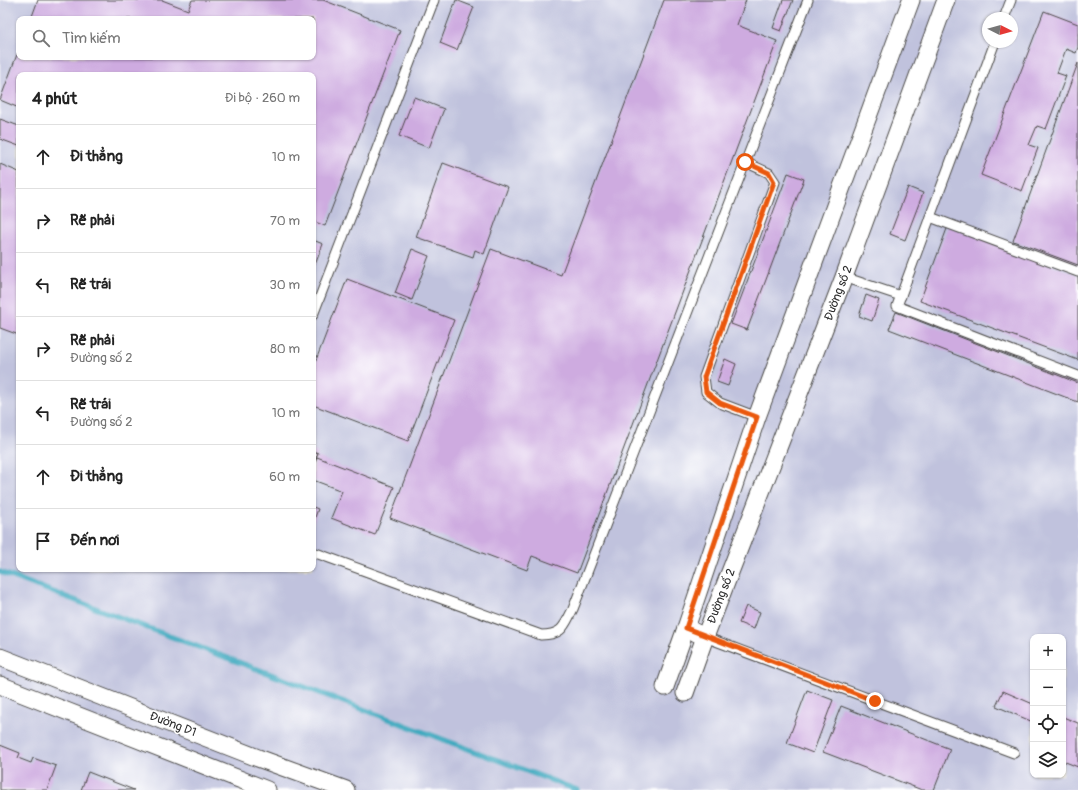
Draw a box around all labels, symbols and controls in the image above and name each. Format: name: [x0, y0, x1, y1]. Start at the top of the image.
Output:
north arrow: [982, 12, 1018, 48]
search box: [16, 16, 316, 60]
icon: search: [30, 27, 52, 49]
text: Tìm kiếm: [62, 29, 121, 48]
text: 4 phút: [32, 88, 77, 109]
text: Đi bộ · 260 m: [225, 90, 300, 106]
icon: ahead: [32, 146, 54, 168]
text: Đi thẳng: [70, 147, 123, 166]
text: 10 m: [272, 149, 300, 165]
route start: [736, 153, 754, 171]
icon: right: [32, 210, 54, 232]
text: Rẽ phải: [70, 211, 114, 230]
text: 70 m: [270, 213, 300, 229]
street label: Đường số 2: [820, 263, 856, 323]
icon: left: [32, 274, 54, 296]
text: Rẽ trái: [70, 275, 111, 294]
text: 30 m: [270, 277, 300, 293]
text: Rẽ phải: [70, 331, 114, 350]
icon: right: [32, 338, 54, 360]
text: 80 m: [270, 341, 300, 357]
text: Đường số 2: [70, 350, 133, 366]
text: Rẽ trái: [70, 395, 111, 414]
icon: left: [32, 402, 54, 424]
text: 10 m: [272, 405, 300, 421]
text: Đường số 2: [70, 414, 133, 430]
icon: ahead: [32, 466, 54, 488]
text: Đi thẳng: [70, 467, 123, 486]
text: 60 m: [269, 469, 300, 485]
icon: arrive: [32, 530, 54, 552]
text: Đến nơi: [70, 531, 119, 550]
street label: Đường số 2: [703, 566, 739, 626]
map controls: [1030, 634, 1066, 778]
button: +: [1030, 634, 1066, 670]
button: −: [1030, 670, 1066, 706]
route end: [866, 692, 884, 710]
button: locate: [1030, 706, 1066, 742]
street label: Đường D1: [147, 709, 198, 740]
button: layers: [1030, 742, 1066, 778]

